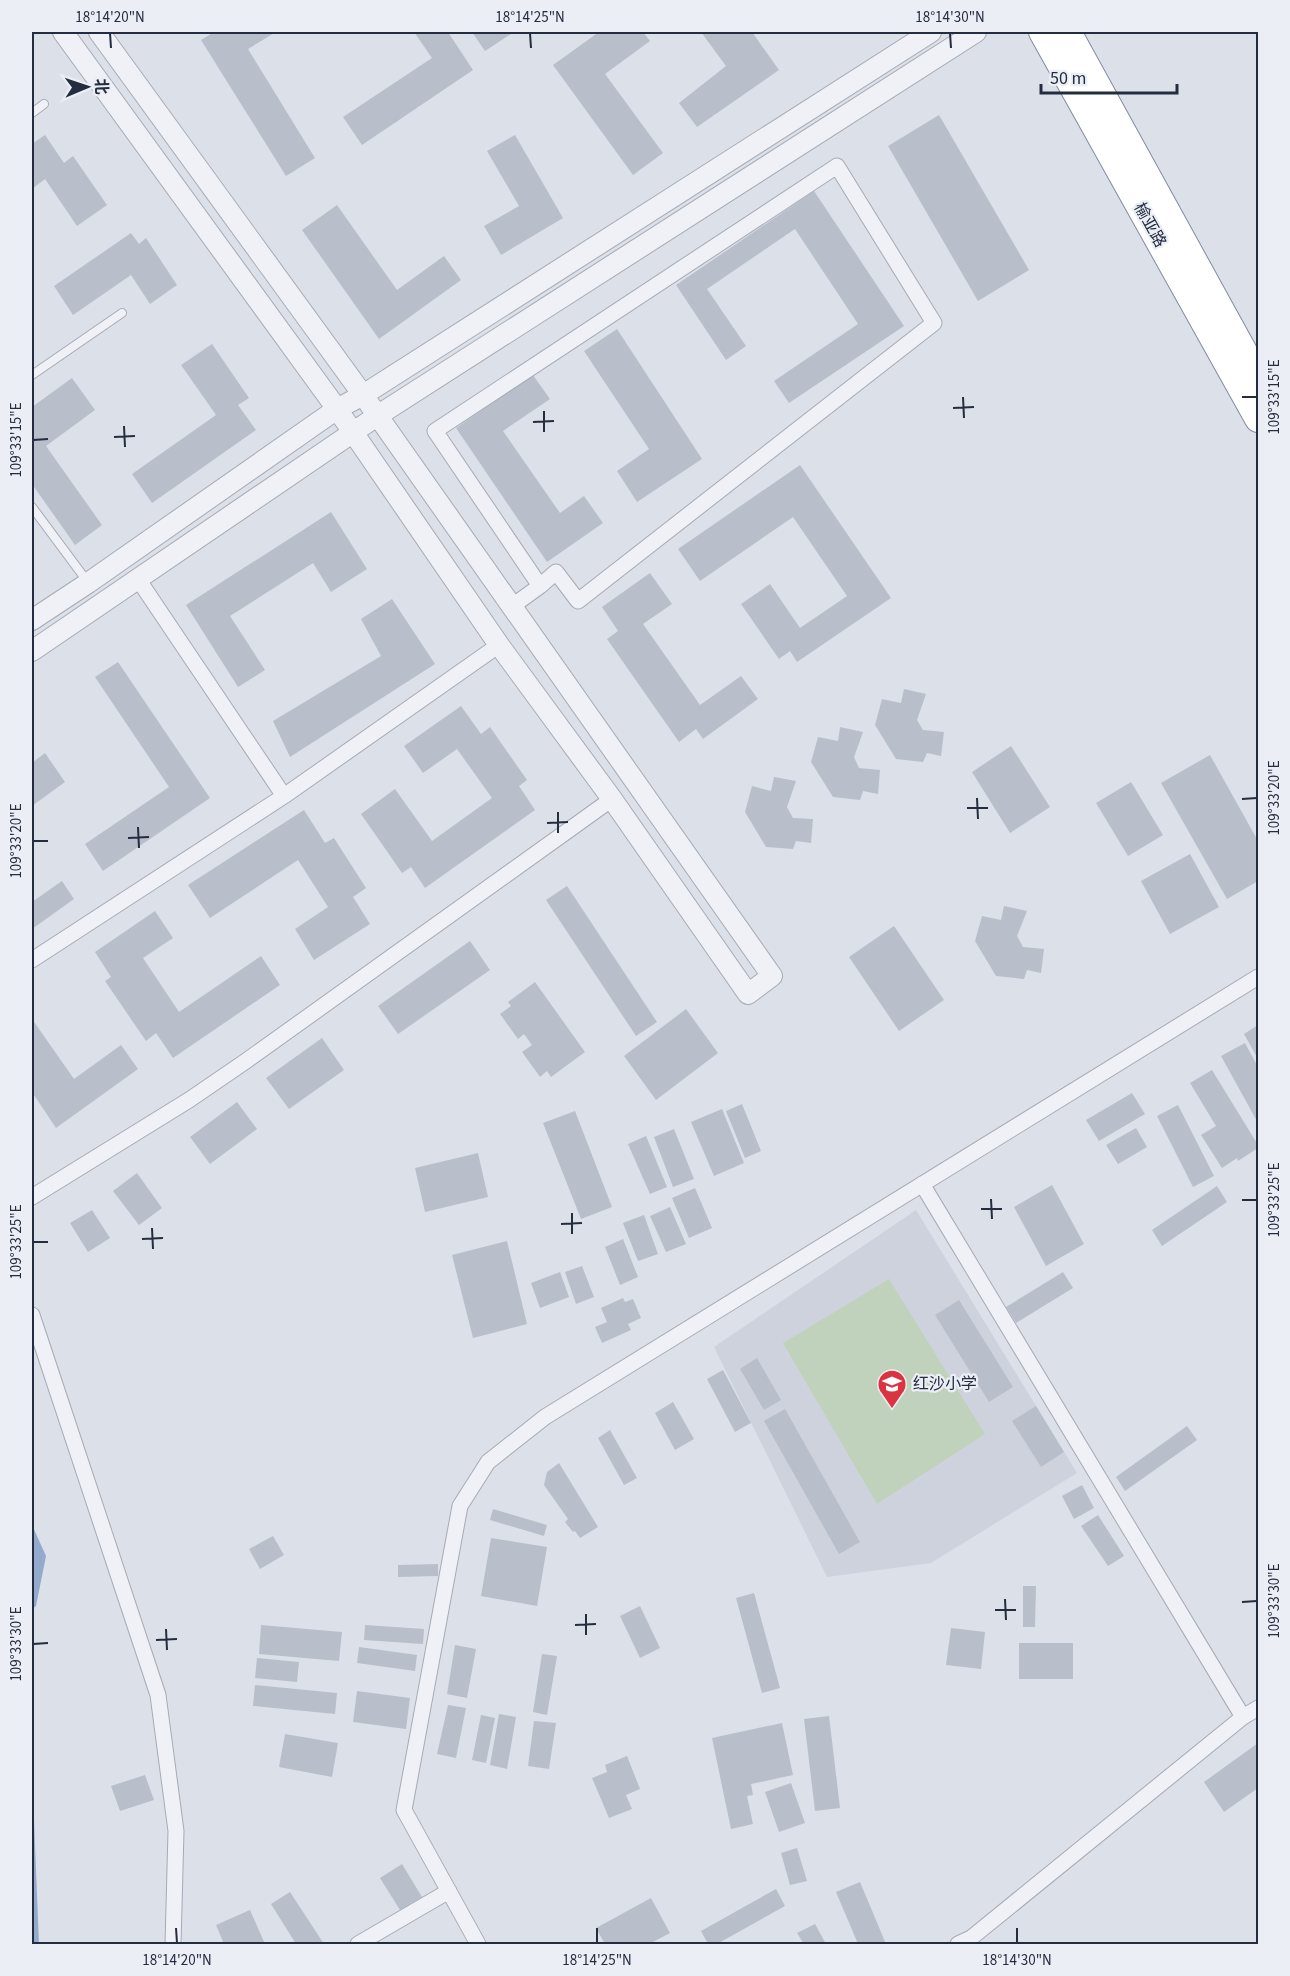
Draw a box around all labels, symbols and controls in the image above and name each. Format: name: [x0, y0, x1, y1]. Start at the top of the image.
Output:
text: 18°14'20"N: [75, 7, 145, 28]
text: 18°14'25"N: [495, 7, 565, 28]
text: 18°14'30"N: [915, 7, 985, 28]
north arrow: [57, 57, 117, 117]
scale bar: [1041, 57, 1178, 95]
text: 50 m: [1050, 66, 1086, 91]
text: 北: [90, 78, 112, 95]
street label: 榆亚路: [1129, 199, 1171, 251]
text: 109°33'15"E: [1264, 359, 1285, 435]
text: 109°33'15"E: [6, 402, 27, 478]
text: 109°33'20"E: [1264, 760, 1285, 836]
text: 109°33'20"E: [6, 803, 27, 879]
text: 109°33'25"E: [1264, 1162, 1285, 1238]
text: 109°33'25"E: [6, 1204, 27, 1280]
school or university icon: 红沙小学: [876, 1368, 908, 1410]
place label: 红沙小学: [913, 1373, 977, 1395]
text: 109°33'30"E: [1264, 1563, 1285, 1639]
text: 109°33'30"E: [6, 1606, 27, 1682]
text: 18°14'20"N: [142, 1950, 212, 1971]
text: 18°14'25"N: [562, 1950, 632, 1971]
text: 18°14'30"N: [982, 1950, 1052, 1971]

